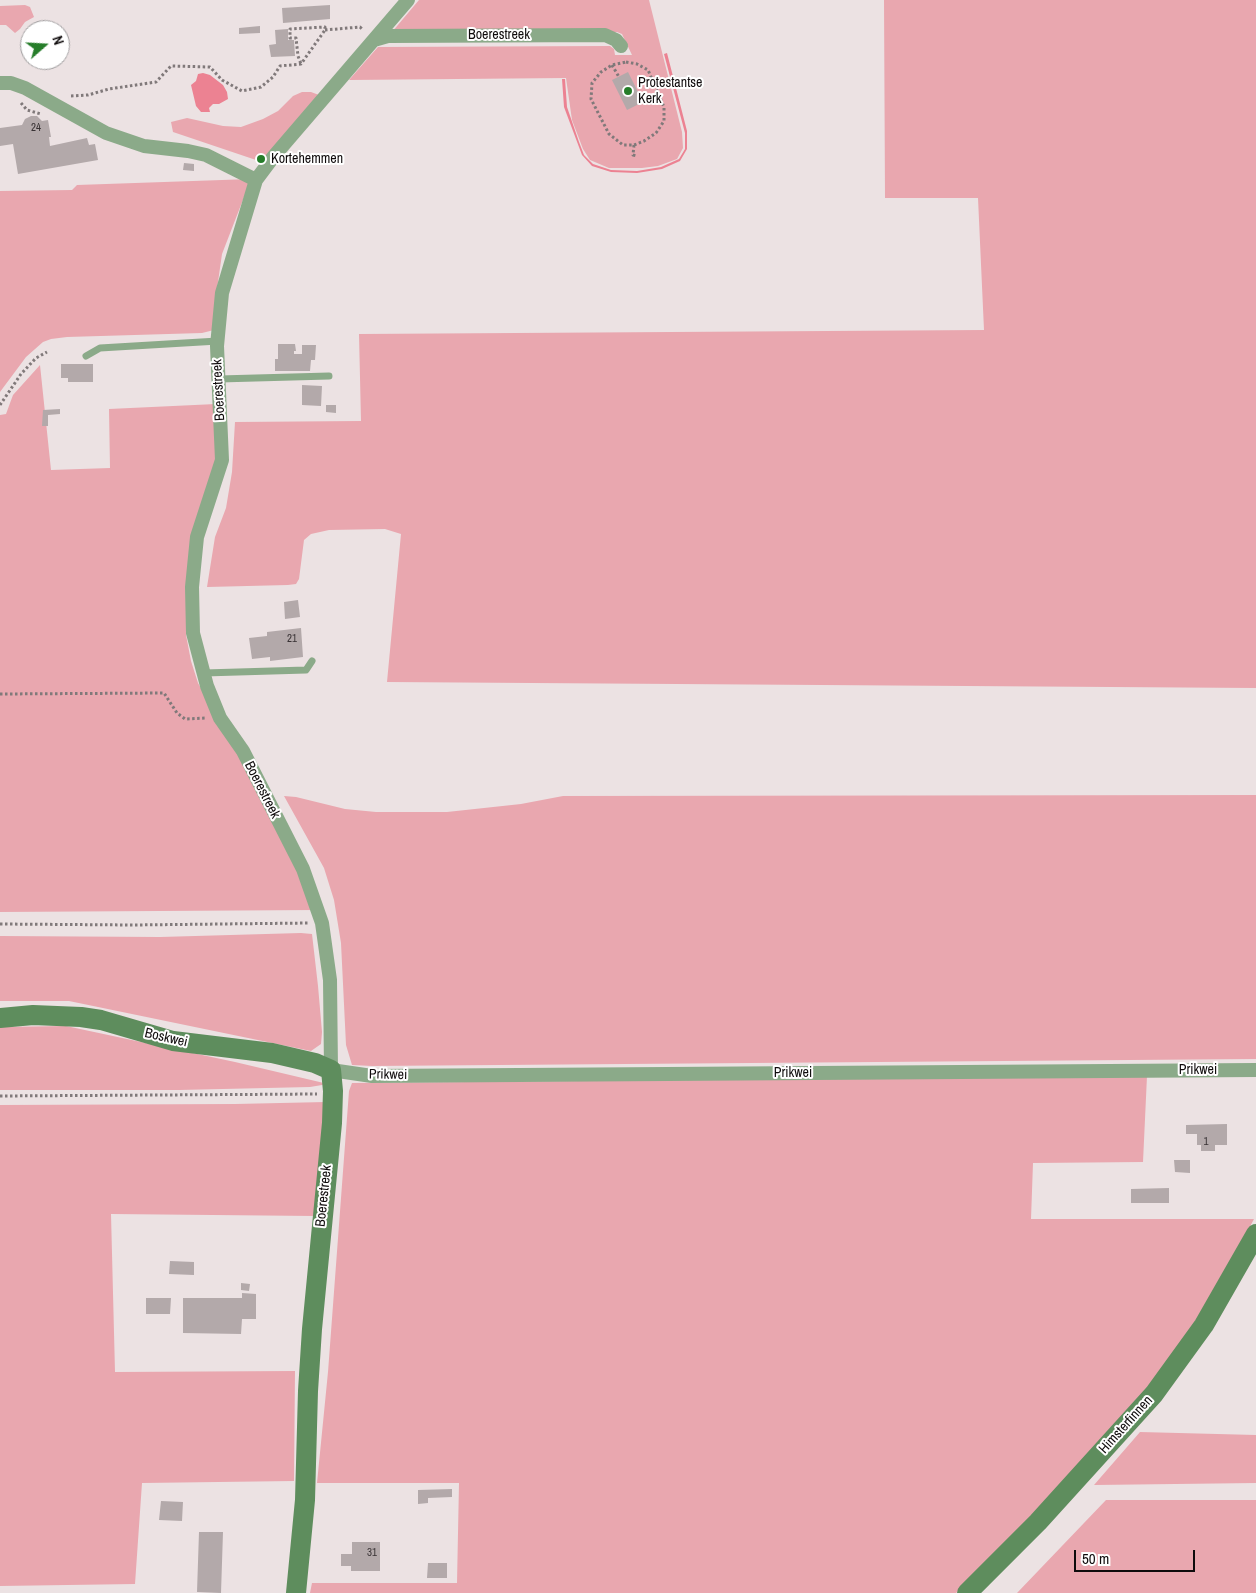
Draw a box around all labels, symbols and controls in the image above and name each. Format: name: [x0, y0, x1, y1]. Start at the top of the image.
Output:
north arrow: [20, 20, 70, 70]
street label: Boerestreek: [468, 27, 530, 43]
text: N: [48, 34, 68, 47]
place label: Protestantse Kerk: [638, 75, 702, 108]
marker: Protestantse Kerk: [622, 85, 634, 97]
house number: 24: [31, 121, 41, 135]
place label: Kortehemmen: [271, 151, 343, 167]
marker: Kortehemmen: [255, 153, 267, 165]
street label: Boerestreek: [209, 359, 229, 421]
house number: 21: [287, 632, 297, 646]
street label: Boerestreek: [240, 759, 284, 821]
street label: Boskwei: [143, 1025, 189, 1051]
street label: Prikwei: [1179, 1062, 1217, 1078]
street label: Prikwei: [774, 1065, 812, 1081]
street label: Prikwei: [369, 1066, 407, 1084]
house number: 1: [1203, 1135, 1209, 1149]
street label: Boerestreek: [312, 1164, 336, 1228]
street label: Himsterfinnen: [1096, 1393, 1156, 1457]
scale bar: [1076, 1540, 1197, 1572]
house number: 31: [367, 1546, 377, 1560]
text: 50 m: [1082, 1548, 1109, 1569]

